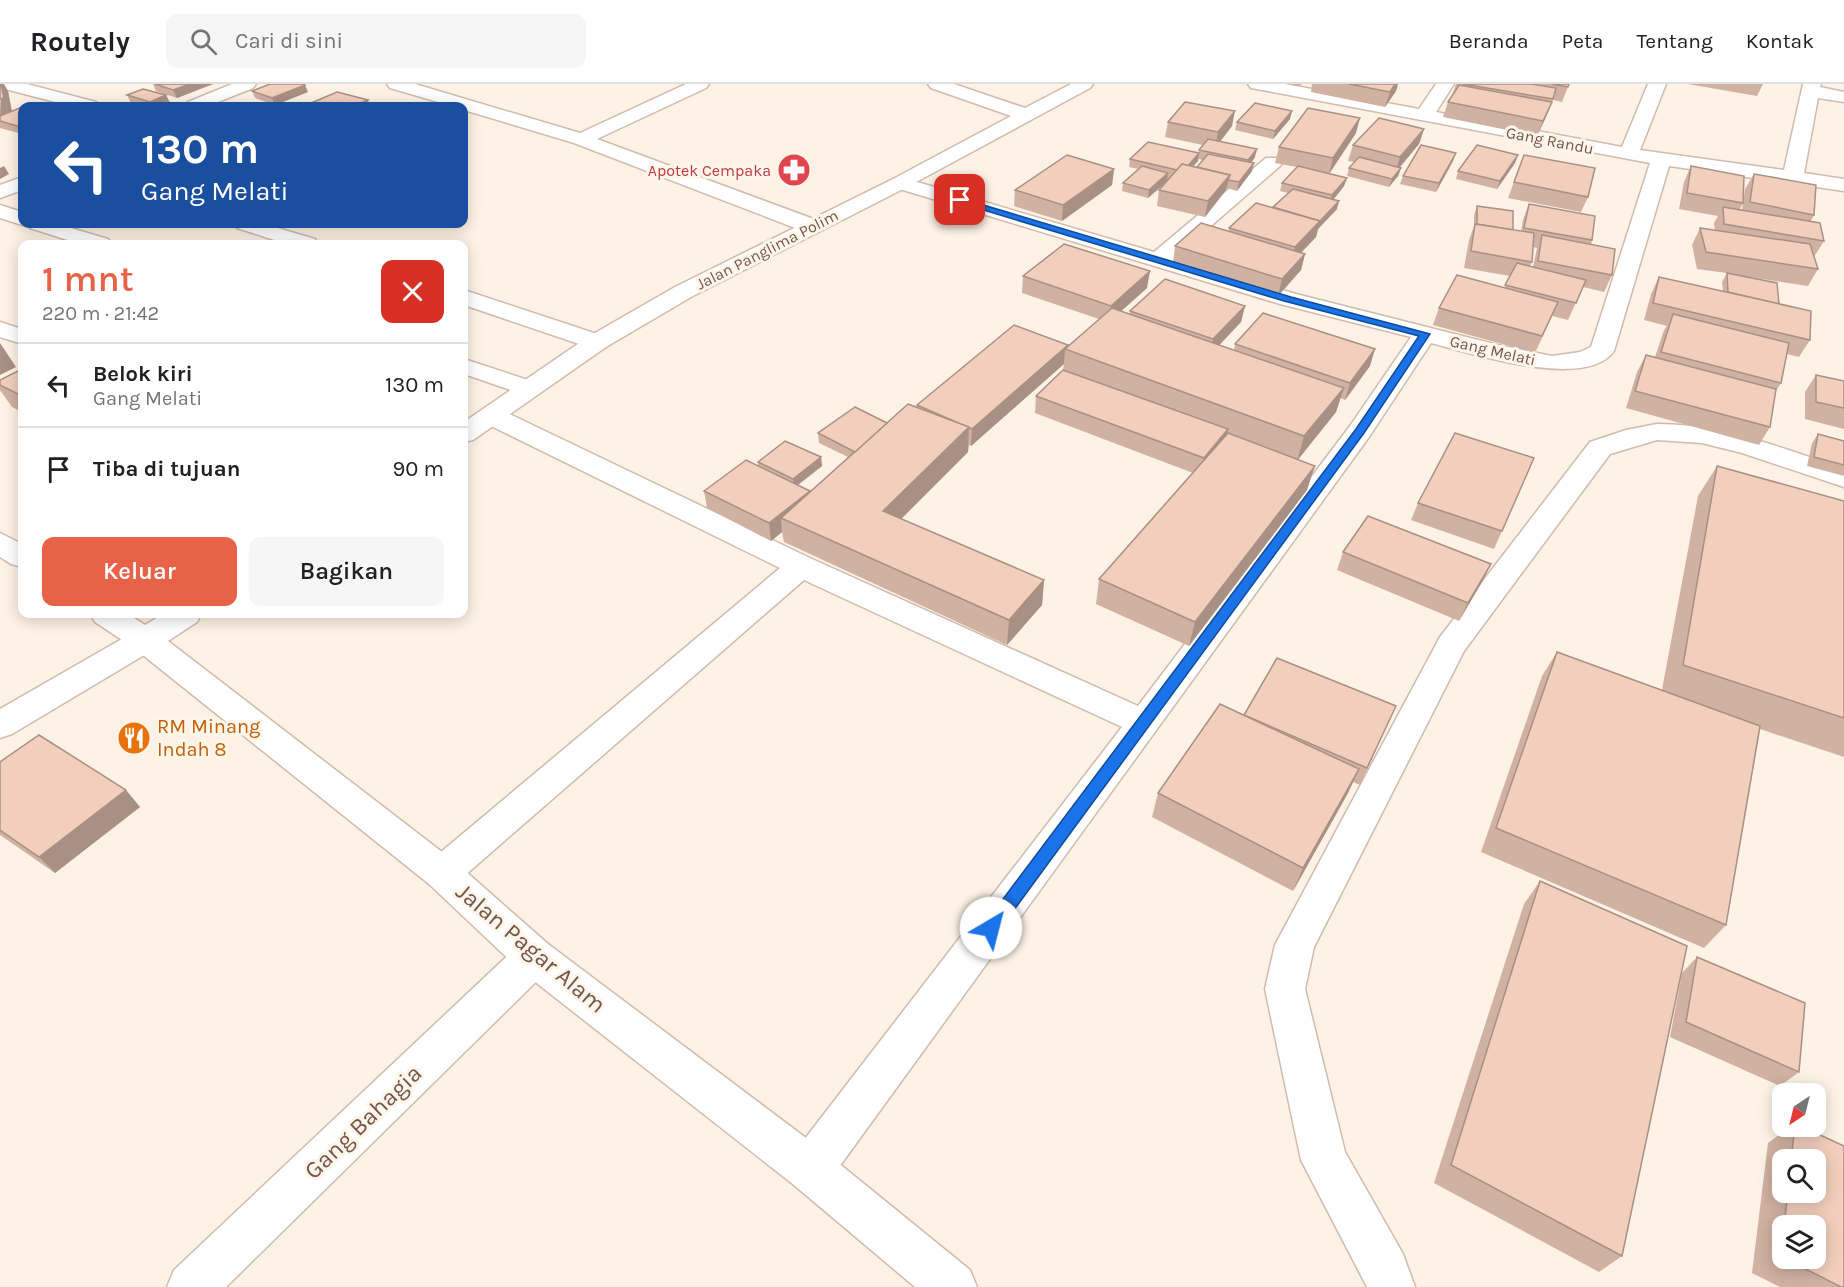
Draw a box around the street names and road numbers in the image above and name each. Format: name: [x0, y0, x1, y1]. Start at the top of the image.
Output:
street label: Gang Randu: [1504, 123, 1595, 158]
street label: Jalan Panglima Polim: [693, 205, 841, 294]
street label: Gang Melati: [1448, 331, 1538, 370]
street label: Jalan Pagar Alam: [450, 877, 612, 1019]
street label: Gang Bahagia: [299, 1059, 427, 1185]

